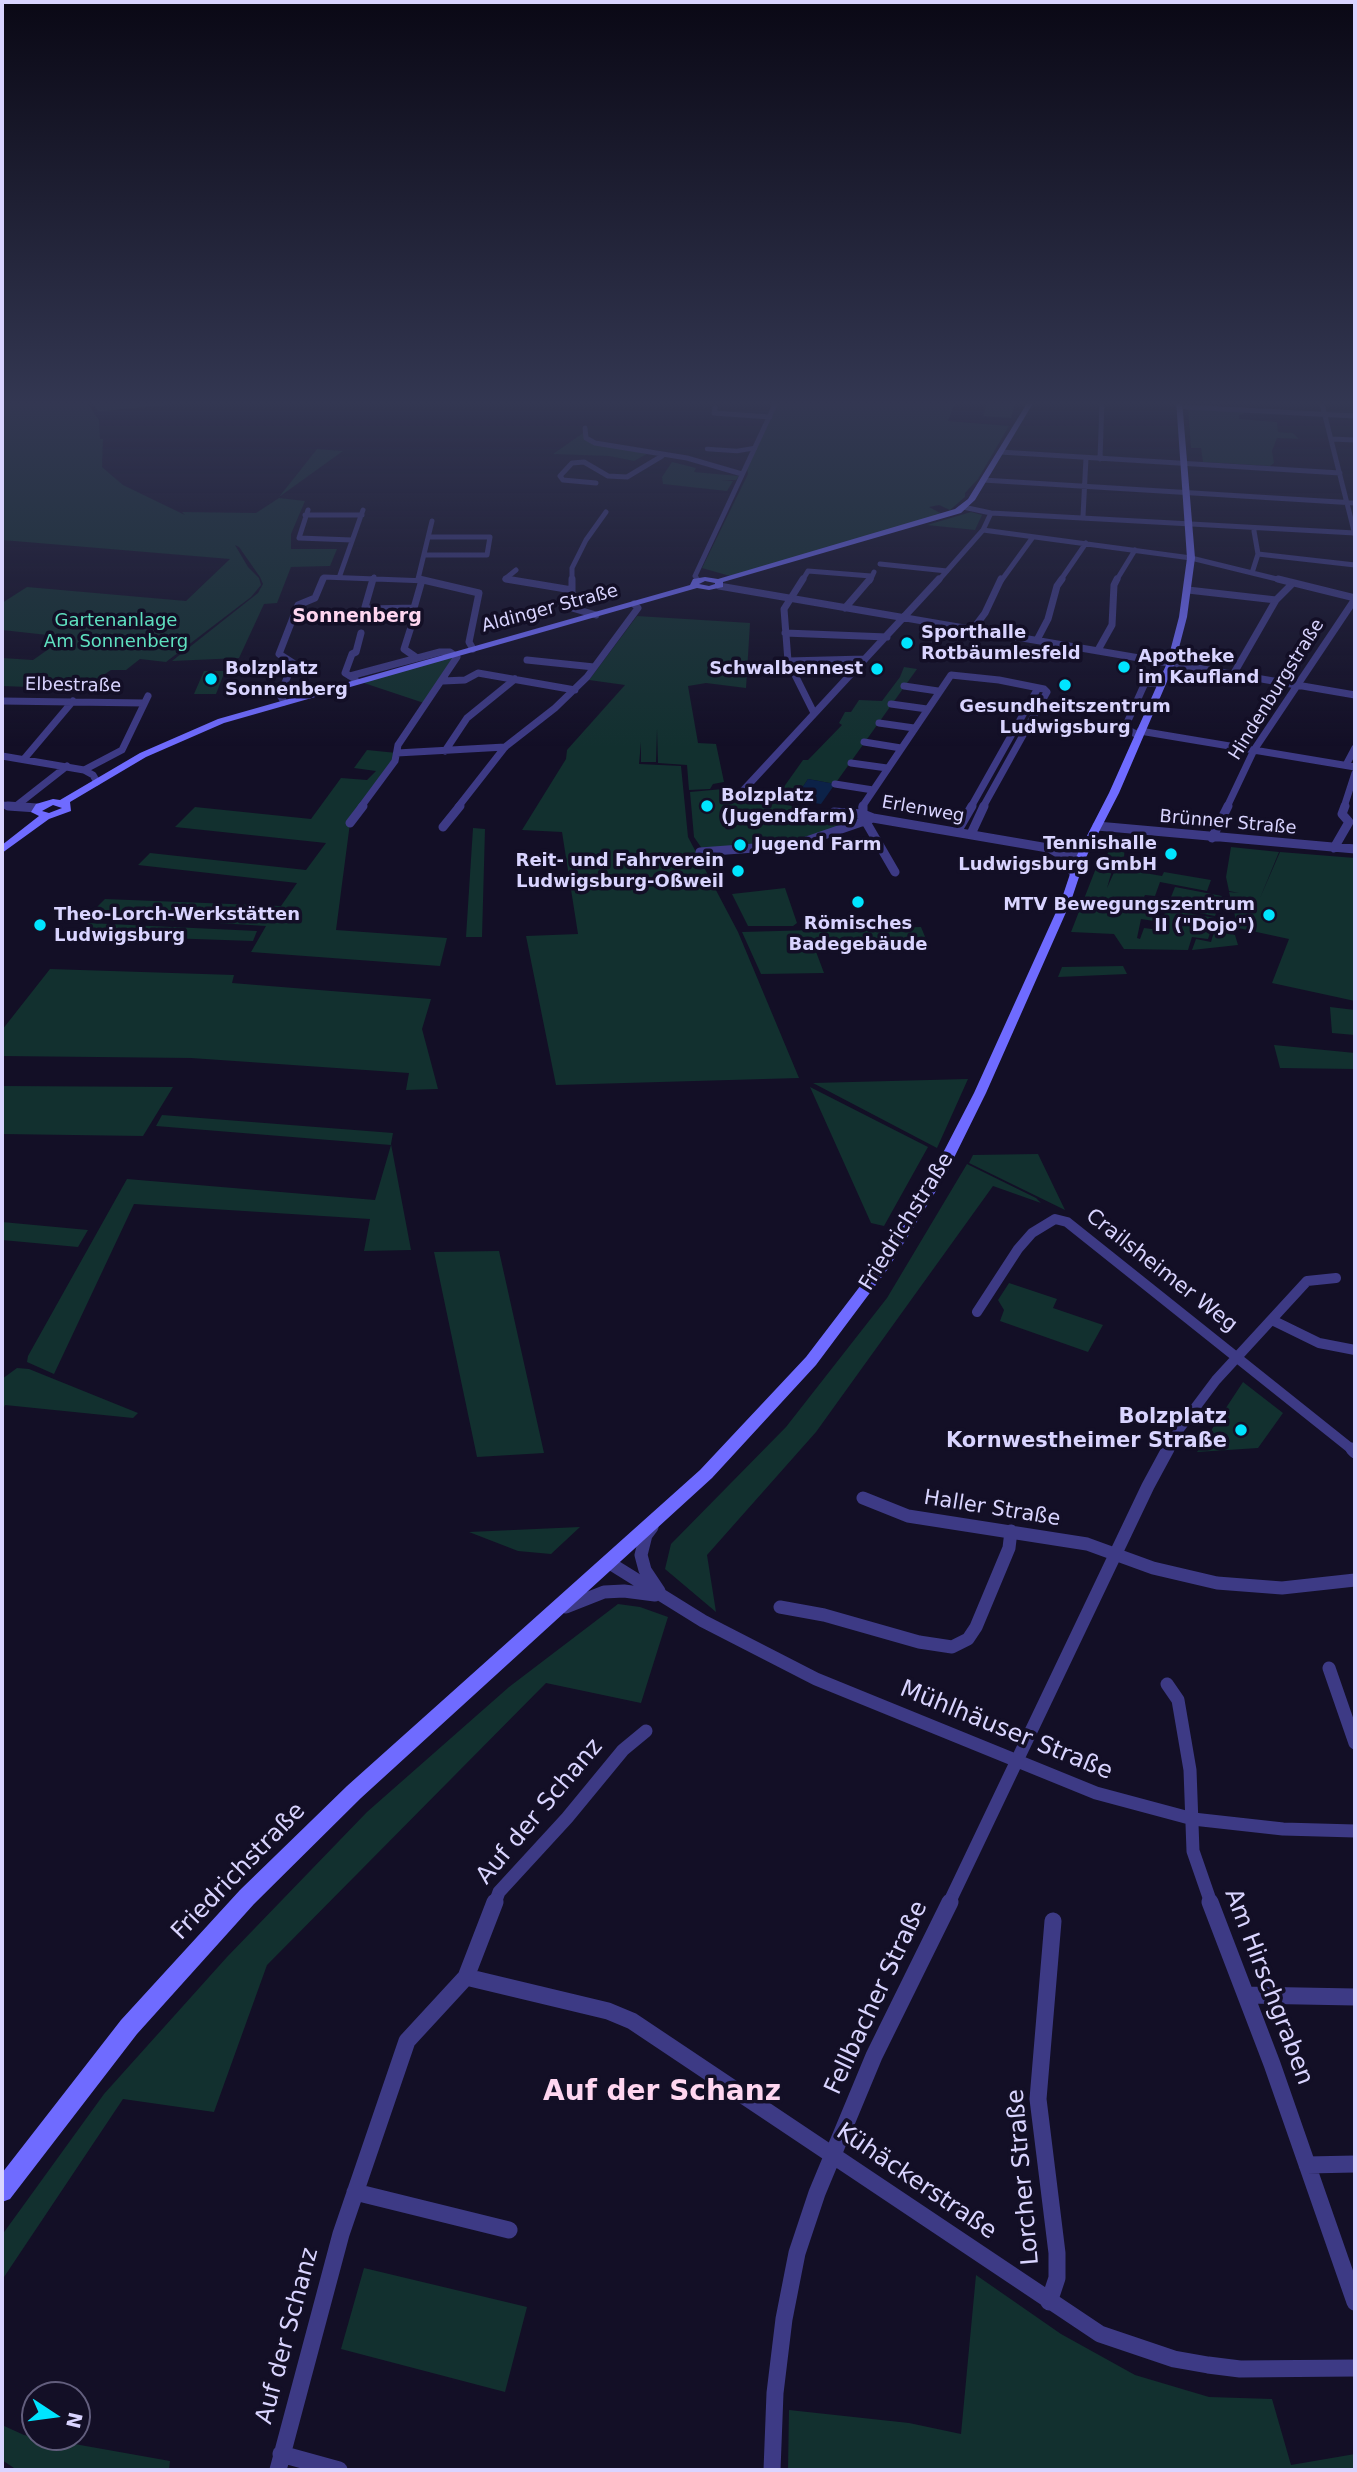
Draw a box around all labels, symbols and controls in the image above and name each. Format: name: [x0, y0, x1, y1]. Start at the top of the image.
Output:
street label: Aldinger Straße: [480, 580, 620, 638]
district label: Sonnenberg: [292, 606, 422, 628]
park label: Gartenanlage Am Sonnenberg: [44, 610, 188, 652]
street label: Hindenburgstraße: [1225, 615, 1329, 765]
place label: Sporthalle Rotbäumlesfeld: [921, 622, 1081, 664]
marker: Sporthalle Rotbäumlesfeld: [899, 635, 915, 651]
place label: Apotheke im Kaufland: [1138, 646, 1259, 688]
place label: Bolzplatz Sonnenberg: [225, 658, 348, 700]
place label: Schwalbennest: [709, 658, 863, 680]
marker: Apotheke im Kaufland: [1116, 659, 1132, 675]
marker: Schwalbennest: [869, 661, 885, 677]
marker: Bolzplatz Sonnenberg: [203, 671, 219, 687]
street label: Elbestraße: [25, 674, 121, 698]
marker: Gesundheitszentrum Ludwigsburg: [1057, 677, 1073, 693]
place label: Gesundheitszentrum Ludwigsburg: [959, 696, 1171, 738]
place label: Bolzplatz (Jugendfarm): [721, 785, 855, 828]
street label: Erlenweg: [880, 792, 966, 828]
marker: Bolzplatz (Jugendfarm): [699, 798, 715, 814]
street label: Brünner Straße: [1159, 806, 1297, 840]
place label: Tennishalle Ludwigsburg GmbH: [958, 833, 1157, 876]
place label: Jugend Farm: [754, 834, 882, 856]
marker: Jugend Farm: [732, 837, 748, 853]
marker: Tennishalle Ludwigsburg GmbH: [1163, 846, 1179, 862]
place label: Reit- und Fahrverein Ludwigsburg-Oßweil: [516, 850, 724, 892]
marker: Reit- und Fahrverein Ludwigsburg-Oßweil: [730, 863, 746, 879]
marker: Römisches Badegebäude: [850, 894, 866, 910]
place label: MTV Bewegungszentrum II ("Dojo"): [1003, 894, 1255, 936]
place label: Theo-Lorch-Werkstätten Ludwigsburg: [54, 904, 300, 946]
marker: MTV Bewegungszentrum II ("Dojo"): [1261, 907, 1277, 923]
place label: Römisches Badegebäude: [789, 913, 927, 956]
marker: Theo-Lorch-Werkstätten Ludwigsburg: [32, 917, 48, 933]
street label: Friedrichstraße: [855, 1149, 959, 1295]
street label: Crailsheimer Weg: [1080, 1204, 1242, 1338]
place label: Bolzplatz Kornwestheimer Straße: [946, 1405, 1227, 1455]
marker: Bolzplatz Kornwestheimer Straße: [1233, 1422, 1249, 1438]
street label: Haller Straße: [922, 1486, 1062, 1532]
street label: Mühlhäuser Straße: [895, 1675, 1117, 1787]
street label: Auf der Schanz: [471, 1733, 609, 1891]
street label: Friedrichstraße: [166, 1797, 312, 1947]
street label: Am Hirschgraben: [1217, 1885, 1319, 2089]
street label: Fellbacher Straße: [820, 1897, 934, 2099]
district label: Auf der Schanz: [543, 2076, 781, 2110]
street label: Lorcher Straße: [1002, 2088, 1046, 2266]
street label: Kühäckerstraße: [830, 2118, 1002, 2246]
street label: Auf der Schanz: [251, 2245, 325, 2427]
north arrow: [21, 2381, 91, 2451]
text: N: [62, 2410, 87, 2430]

